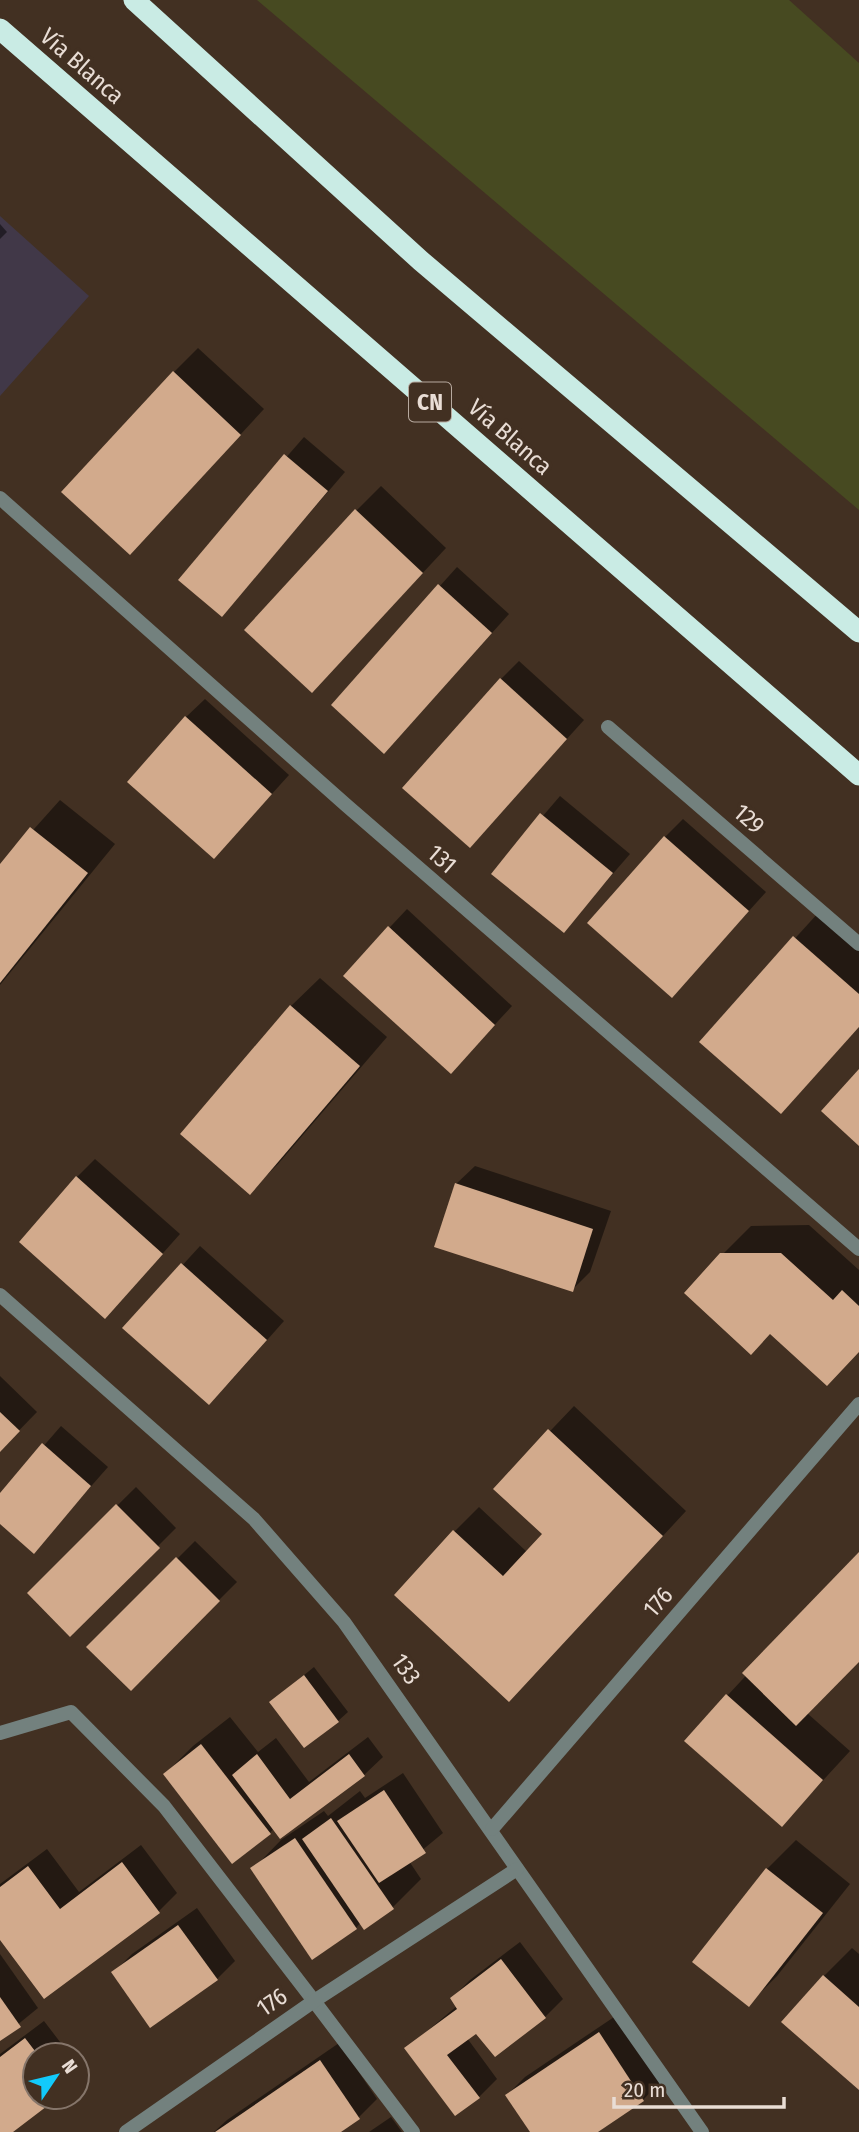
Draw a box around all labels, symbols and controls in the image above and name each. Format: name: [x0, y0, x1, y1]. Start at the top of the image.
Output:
street label: Vía Blanca: [35, 22, 129, 110]
road number: CN: [409, 382, 451, 422]
street label: Vía Blanca: [463, 393, 557, 481]
street label: 129: [728, 798, 770, 840]
street label: 131: [422, 839, 462, 879]
street label: 176: [637, 1581, 679, 1623]
street label: 133: [386, 1648, 426, 1690]
street label: 176: [252, 1982, 292, 2022]
north arrow: [21, 2041, 91, 2111]
text: N: [57, 2055, 82, 2078]
scale bar: [614, 2066, 784, 2110]
text: 20 m: [624, 2077, 665, 2103]

